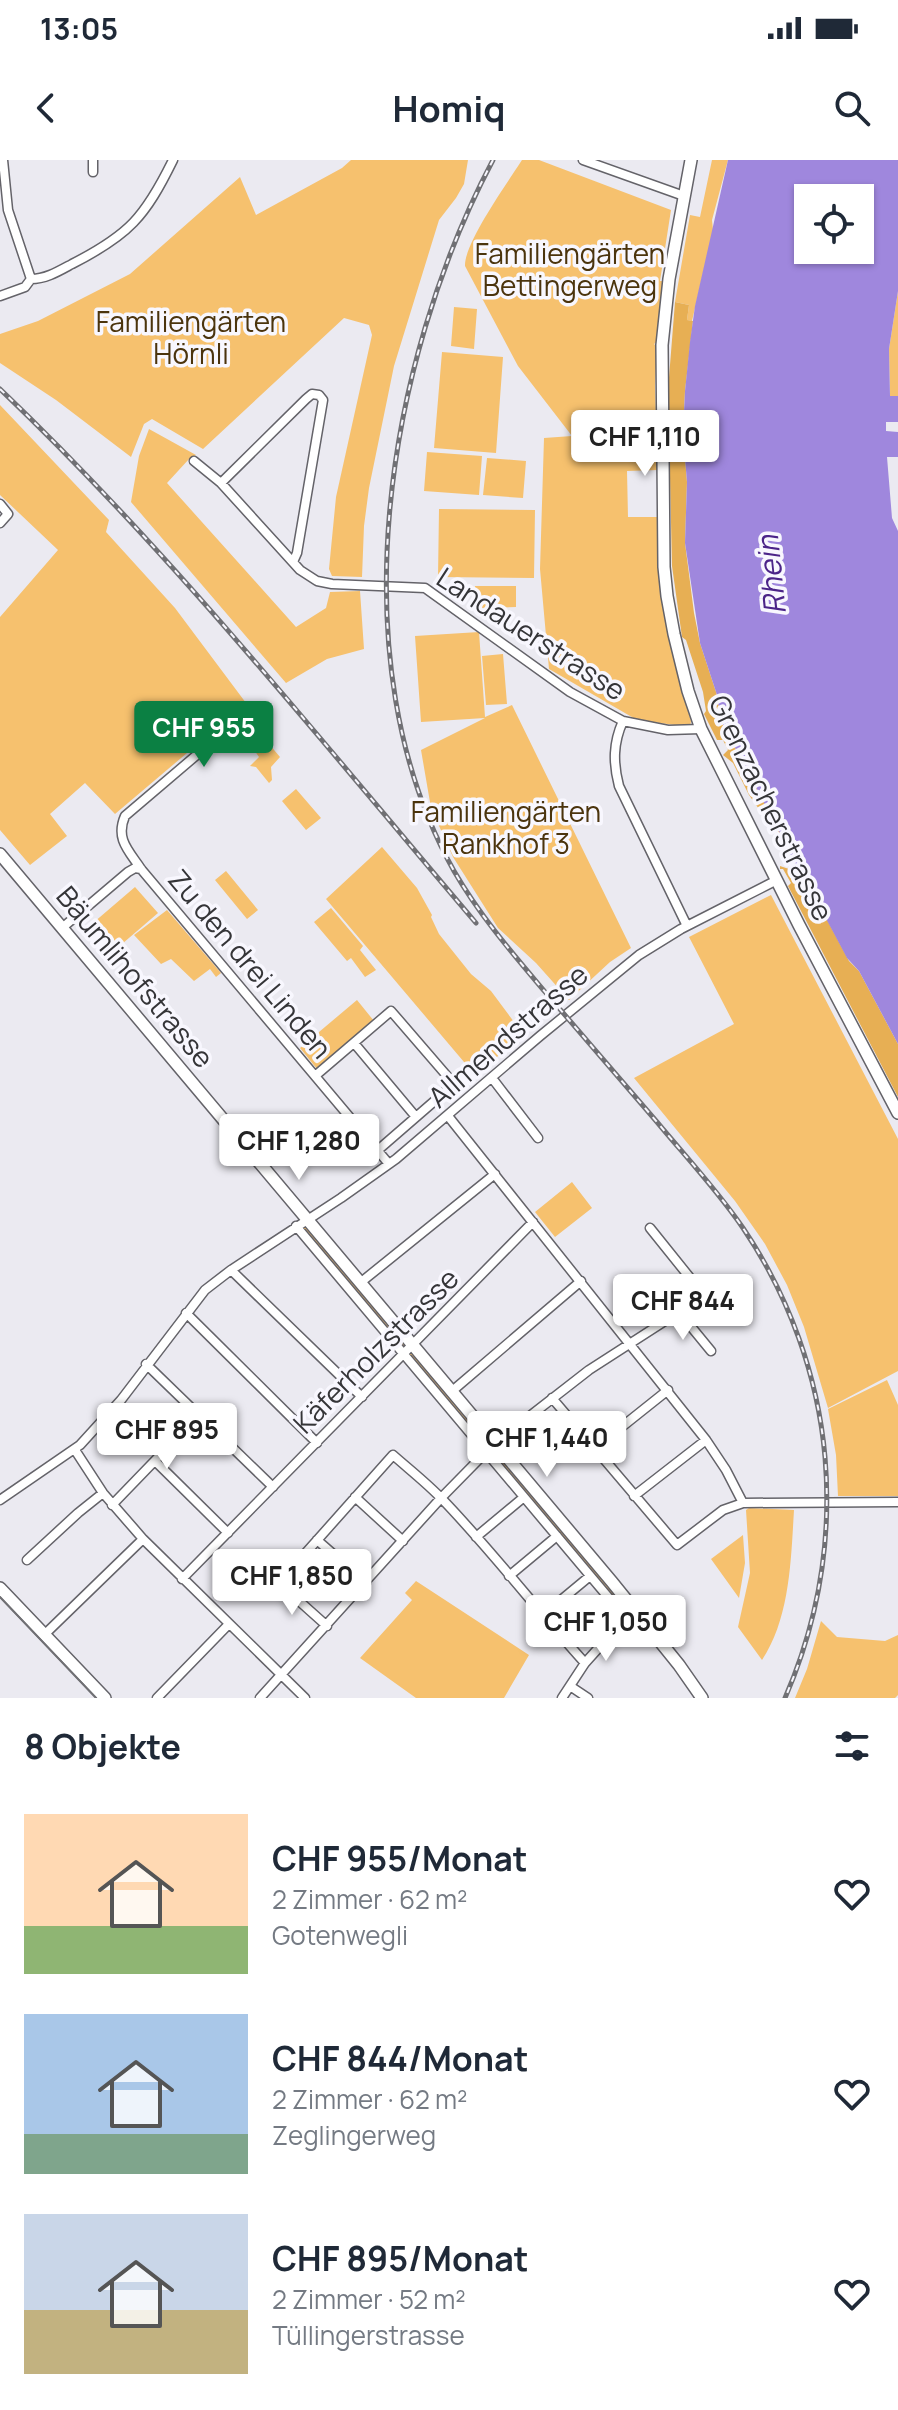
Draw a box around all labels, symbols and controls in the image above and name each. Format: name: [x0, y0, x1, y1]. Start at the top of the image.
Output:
text: 13:05: [40, 8, 118, 49]
text: Homiq: [393, 84, 505, 133]
icon: back: [24, 86, 68, 130]
icon: search: [830, 86, 874, 130]
map controls: [794, 184, 874, 264]
button: locate: [794, 184, 874, 264]
park label: Familiengärten Bettingerweg: [475, 234, 665, 304]
park label: Familiengärten Hörnli: [96, 302, 286, 372]
pin: CHF 1,110: [553, 410, 737, 478]
text: CHF 1,110: [589, 418, 701, 454]
water label: Rhein: [746, 533, 795, 617]
street label: Landauerstrasse: [430, 558, 633, 708]
street label: Grenzacherstrasse: [701, 688, 843, 927]
pin: CHF 955: [130, 701, 278, 769]
text: CHF 955: [152, 709, 256, 745]
park label: Familiengärten Rankhof 3: [411, 792, 601, 862]
street label: Zu den drei Linden: [160, 861, 341, 1066]
street label: Bäumlihofstrasse: [49, 878, 223, 1075]
street label: Allmendstrasse: [419, 955, 595, 1115]
pin: CHF 1,280: [207, 1114, 391, 1182]
text: CHF 1,280: [237, 1122, 361, 1158]
street label: Käferholzstrasse: [284, 1259, 466, 1441]
pin: CHF 844: [609, 1274, 757, 1342]
text: CHF 844: [631, 1282, 735, 1318]
pin: CHF 895: [93, 1403, 241, 1471]
text: CHF 895: [115, 1411, 219, 1447]
pin: CHF 1,440: [455, 1411, 639, 1479]
text: CHF 1,440: [485, 1419, 609, 1455]
pin: CHF 1,850: [200, 1549, 384, 1617]
text: CHF 1,850: [230, 1557, 354, 1593]
pin: CHF 1,050: [514, 1595, 698, 1663]
text: CHF 1,050: [544, 1603, 668, 1639]
text: 8 Objekte: [24, 1723, 181, 1769]
icon: filters: [830, 1724, 874, 1768]
text: CHF 955/Monat: [272, 1835, 528, 1881]
icon: home: [88, 1846, 184, 1942]
icon: heart: [830, 1872, 874, 1916]
text: 2 Zimmer · 62 m²: [272, 1881, 468, 1917]
text: Gotenwegli: [272, 1917, 408, 1953]
text: CHF 844/Monat: [272, 2035, 528, 2081]
icon: home: [88, 2046, 184, 2142]
icon: heart: [830, 2072, 874, 2116]
text: 2 Zimmer · 62 m²: [272, 2081, 468, 2117]
text: Zeglingerweg: [272, 2117, 436, 2153]
text: CHF 895/Monat: [272, 2235, 529, 2281]
icon: home: [88, 2246, 184, 2342]
icon: heart: [830, 2272, 874, 2316]
text: 2 Zimmer · 52 m²: [272, 2281, 466, 2317]
text: Tüllingerstrasse: [272, 2317, 465, 2353]

